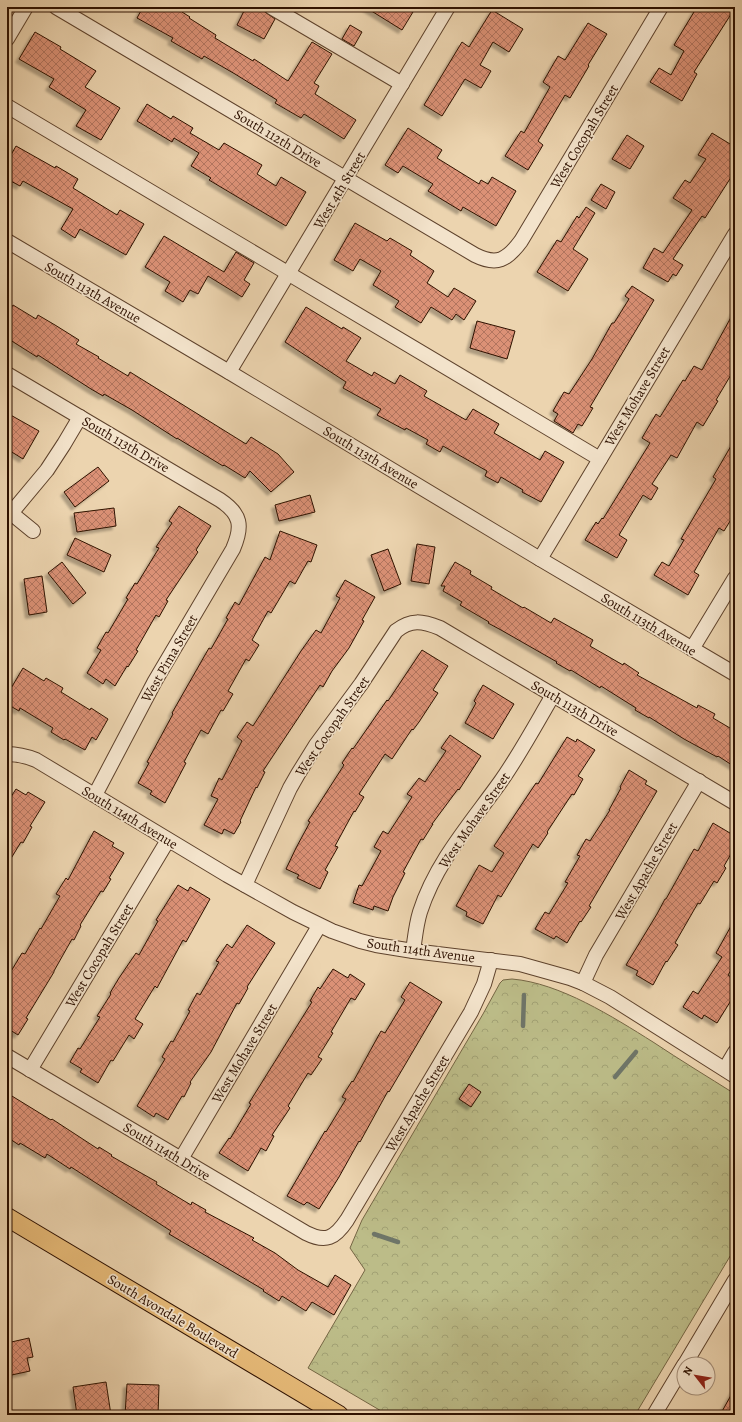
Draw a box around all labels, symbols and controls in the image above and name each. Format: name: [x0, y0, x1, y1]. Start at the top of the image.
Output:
street label: West Cocopah Street: [545, 80, 623, 193]
street label: South 112th Drive: [230, 105, 325, 172]
street label: West 4th Street: [308, 148, 370, 233]
street label: South 113th Avenue: [41, 257, 144, 328]
street label: West Mohave Street: [600, 343, 675, 450]
street label: South 113th Drive: [78, 412, 173, 477]
street label: South 113th Avenue: [319, 421, 422, 494]
street label: South 113th Avenue: [597, 588, 700, 661]
street label: West Pima Street: [136, 611, 202, 706]
street label: West Cocopah Street: [290, 672, 374, 781]
street label: South 113th Drive: [527, 676, 622, 741]
street label: West Mohave Street: [434, 768, 515, 873]
street label: South 114th Avenue: [78, 781, 181, 854]
street label: West Apache Street: [610, 819, 682, 924]
street label: West Cocopah Street: [60, 899, 138, 1012]
street label: South 114th Avenue: [366, 933, 476, 967]
street label: West Mohave Street: [207, 1000, 282, 1107]
street label: West Apache Street: [380, 1051, 454, 1156]
street label: South 114th Drive: [120, 1118, 214, 1185]
street label: South Avondale Boulevard: [104, 1270, 242, 1363]
north arrow: [676, 1356, 716, 1396]
text: N: [679, 1364, 696, 1378]

